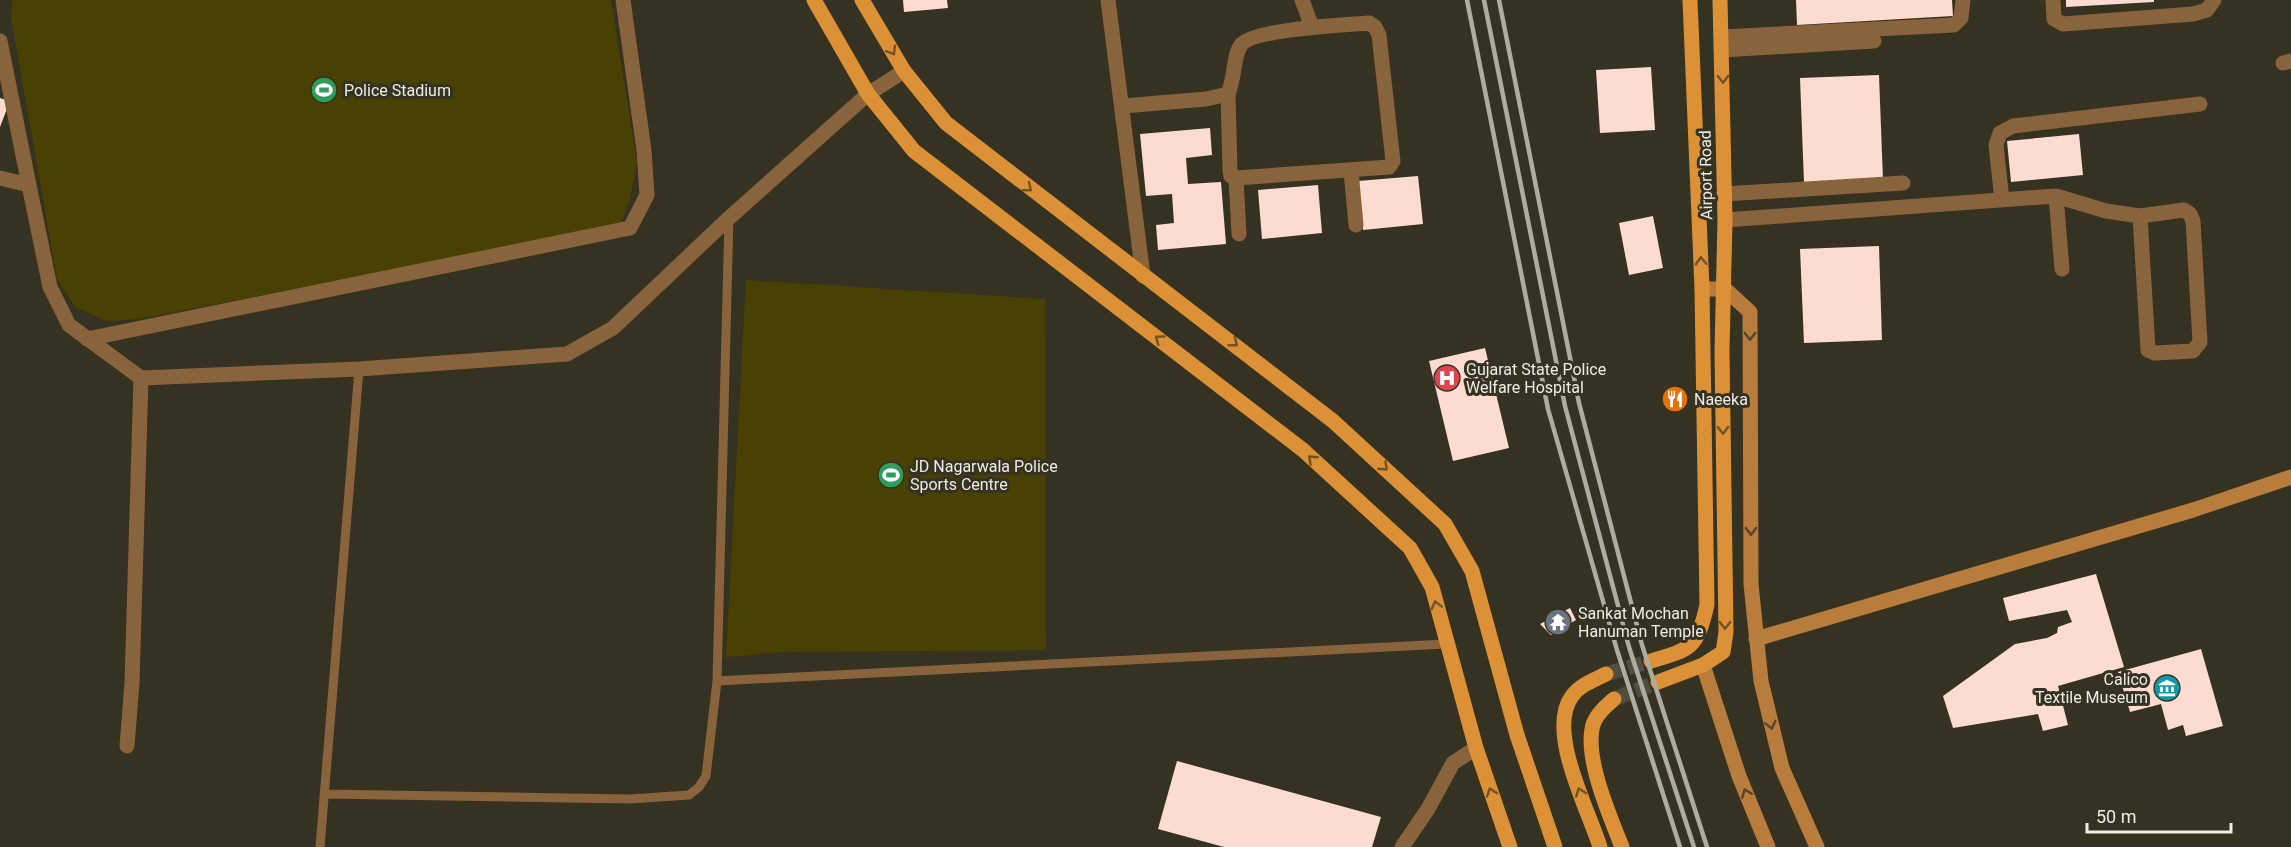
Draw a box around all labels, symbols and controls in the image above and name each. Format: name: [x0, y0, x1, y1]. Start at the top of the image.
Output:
one-way arrow: [884, 45, 896, 55]
sports icon: Police Stadium: [309, 75, 339, 105]
one-way arrow: [1717, 75, 1729, 84]
place label: Police Stadium: [344, 81, 451, 100]
street label: Airport Road: [1696, 130, 1716, 220]
one-way arrow: [1021, 180, 1032, 191]
one-way arrow: [1694, 257, 1707, 266]
one-way arrow: [1744, 332, 1756, 341]
one-way arrow: [1155, 335, 1166, 346]
one-way arrow: [1227, 336, 1238, 347]
place label: Gujarat State Police Welfare Hospital: [1466, 360, 1606, 397]
hospital icon: Gujarat State Police Welfare Hospital: [1432, 363, 1462, 393]
restaurant icon: Naeeka: [1660, 384, 1690, 414]
place label: Naeeka: [1694, 390, 1748, 409]
one-way arrow: [1717, 426, 1729, 435]
one-way arrow: [1309, 455, 1319, 466]
place label: JD Nagarwala Police Sports Centre: [910, 457, 1058, 494]
sports icon: JD Nagarwala Police Sports Centre: [876, 460, 906, 490]
one-way arrow: [1377, 460, 1388, 471]
one-way arrow: [1745, 527, 1757, 536]
one-way arrow: [1431, 600, 1444, 610]
place label: Sankat Mochan Hanuman Temple: [1578, 604, 1704, 641]
temple icon: Sankat Mochan Hanuman Temple: [1543, 607, 1573, 637]
one-way arrow: [1719, 621, 1731, 630]
place label: Calico Textile Museum: [2035, 670, 2148, 707]
museum icon: Calico Textile Museum: [2152, 673, 2182, 703]
one-way arrow: [1764, 719, 1777, 729]
one-way arrow: [1486, 787, 1498, 798]
one-way arrow: [1575, 787, 1588, 798]
one-way arrow: [1741, 788, 1753, 799]
scale bar: [2087, 796, 2231, 834]
text: 50 m: [2096, 806, 2136, 827]

